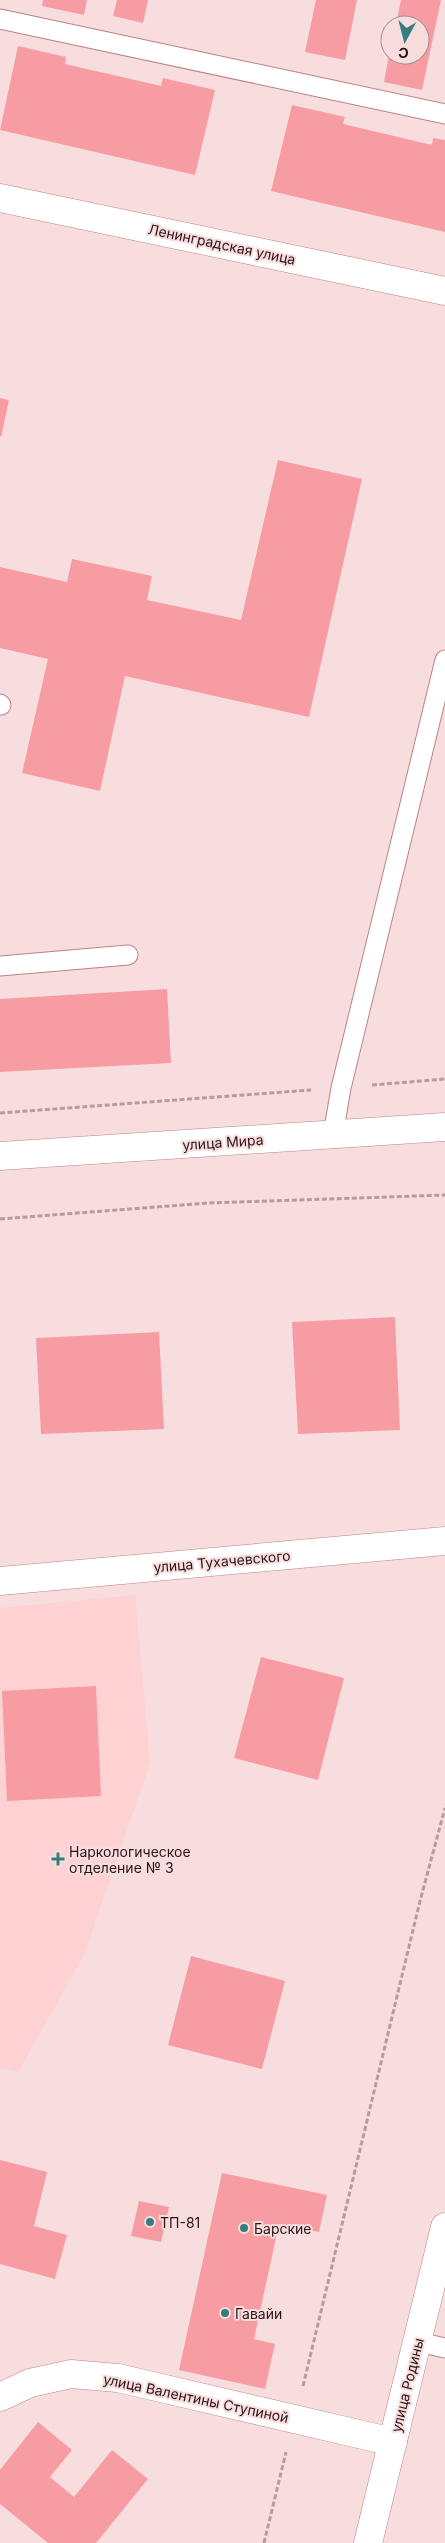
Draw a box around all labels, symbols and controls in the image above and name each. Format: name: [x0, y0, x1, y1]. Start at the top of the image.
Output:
north arrow: [380, 15, 430, 65]
text: С: [397, 44, 410, 62]
street label: Ленинградская улица: [147, 220, 297, 268]
street label: улица Мира: [182, 1131, 264, 1153]
street label: улица Тухачевского: [153, 1547, 291, 1575]
place label: Наркологическое отделение № 3: [69, 1843, 191, 1876]
marker: Наркологическое отделение № 3: [51, 1852, 65, 1866]
place label: ТП-81: [160, 2214, 200, 2231]
marker: ТП-81: [144, 2216, 156, 2228]
place label: Барские: [254, 2220, 312, 2237]
marker: Барские: [238, 2222, 250, 2234]
place label: Гавайи: [235, 2305, 282, 2322]
marker: Гавайи: [219, 2307, 231, 2319]
street label: улица Родины: [387, 2336, 427, 2434]
street label: улица Валентины Ступиной: [102, 2370, 290, 2426]

